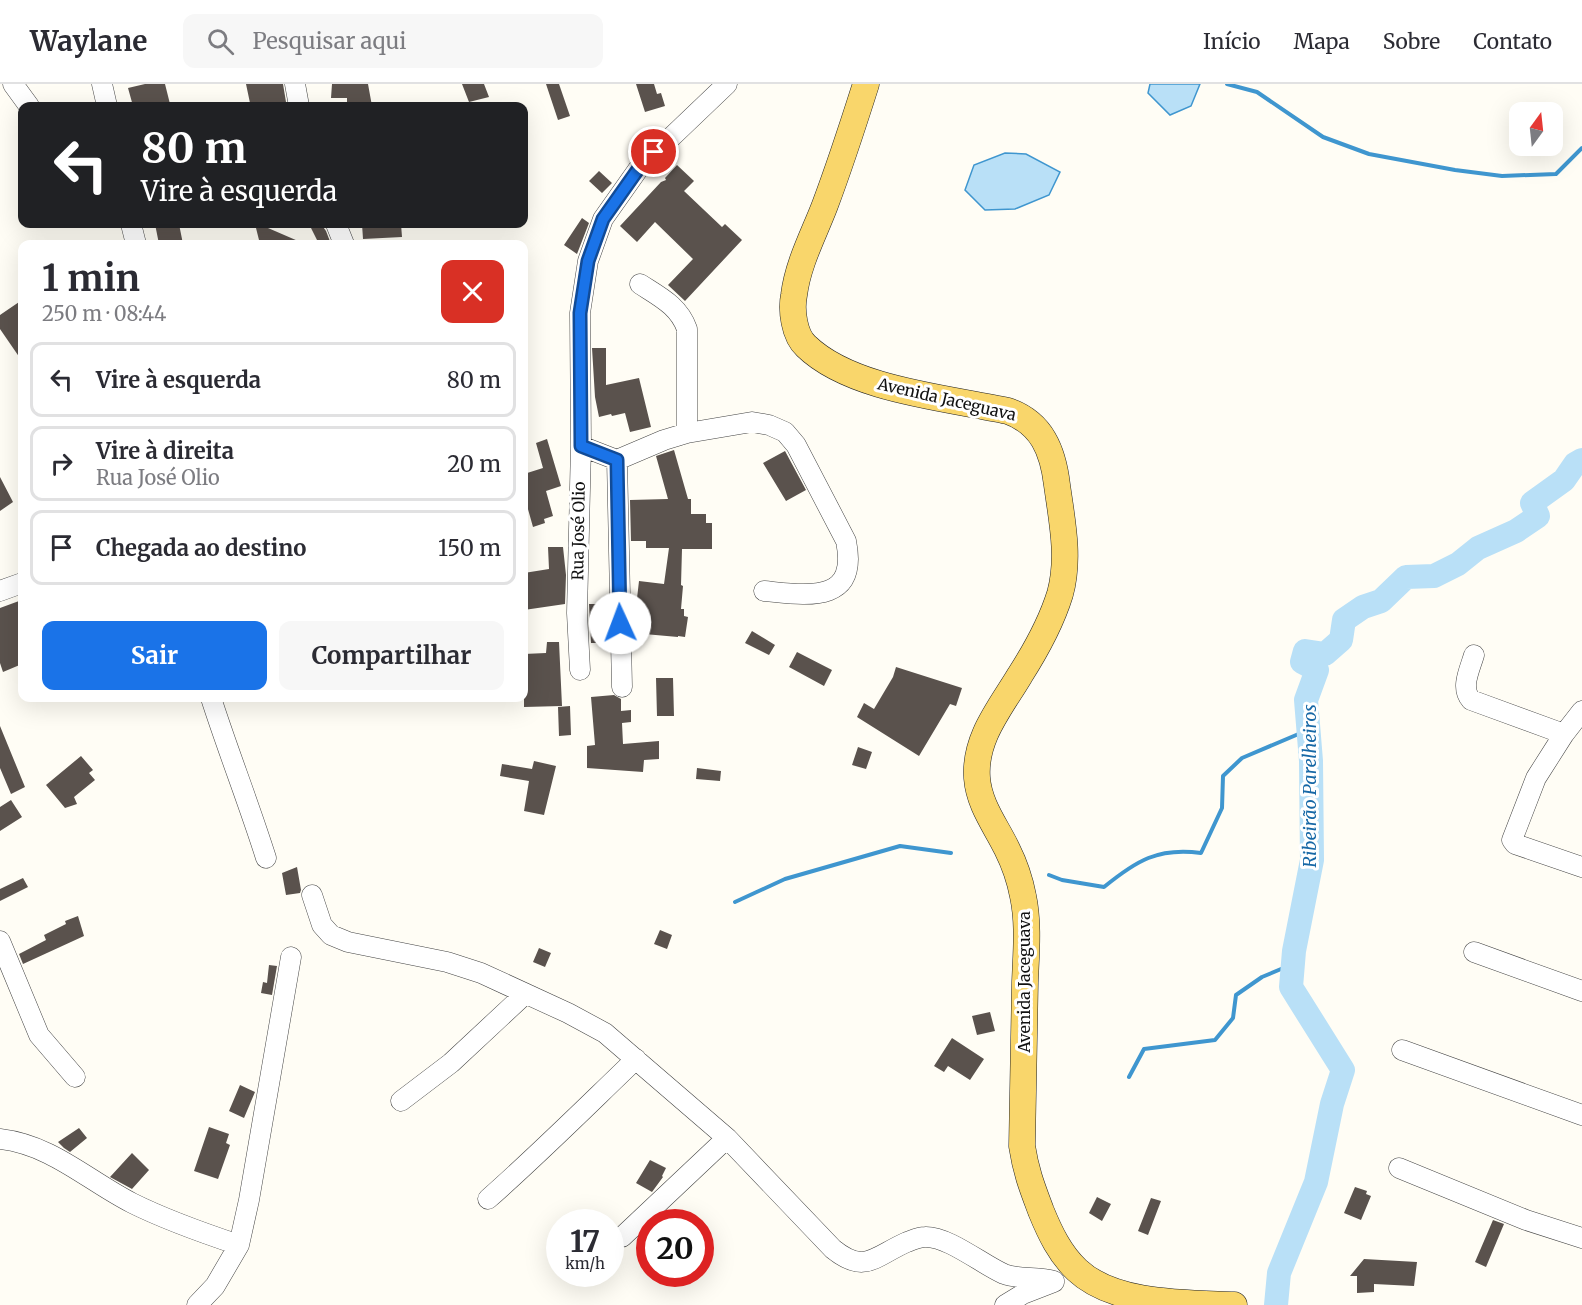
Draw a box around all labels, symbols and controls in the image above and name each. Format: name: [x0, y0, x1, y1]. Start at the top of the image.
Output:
search box: [183, 14, 603, 68]
text: Waylane: [30, 23, 147, 59]
icon: search: [204, 25, 237, 58]
text: Pesquisar aqui: [252, 27, 406, 55]
text: Início: [1203, 28, 1261, 55]
text: Mapa: [1294, 28, 1350, 55]
text: Sobre: [1383, 28, 1440, 55]
text: Contato: [1473, 28, 1552, 55]
north arrow: [1509, 102, 1563, 156]
map controls: [1509, 102, 1563, 156]
text: 80 m: [141, 122, 247, 174]
icon: left: [42, 126, 120, 204]
pin: [628, 126, 679, 177]
icon: arrive: [637, 135, 670, 168]
text: Vire à esquerda: [141, 174, 337, 208]
text: 1 min: [42, 256, 140, 301]
button: close: [441, 260, 504, 323]
text: 250 m · 08:44: [42, 301, 166, 326]
icon: left: [45, 363, 78, 396]
text: Vire à esquerda: [96, 366, 261, 394]
text: 80 m: [447, 366, 501, 394]
street label: Avenida Jaceguava: [875, 373, 1019, 425]
text: Vire à direita: [96, 437, 234, 465]
icon: right: [45, 447, 78, 480]
text: 20 m: [447, 450, 501, 478]
text: Rua José Olio: [96, 465, 220, 490]
street label: Rua José Olio: [567, 481, 589, 581]
icon: arrive: [45, 531, 78, 564]
text: Chegada ao destino: [96, 534, 306, 562]
text: 150 m: [438, 534, 501, 562]
position arrow: [588, 591, 652, 655]
button: Sair: [42, 621, 267, 690]
button: Compartilhar: [279, 621, 504, 690]
water label: Ribeirão Parelheiros: [1298, 704, 1321, 868]
street label: Avenida Jaceguava: [1014, 911, 1034, 1054]
speed limit sign: 20: [636, 1209, 714, 1287]
text: 17: [570, 1222, 600, 1260]
text: km/h: [565, 1254, 605, 1273]

